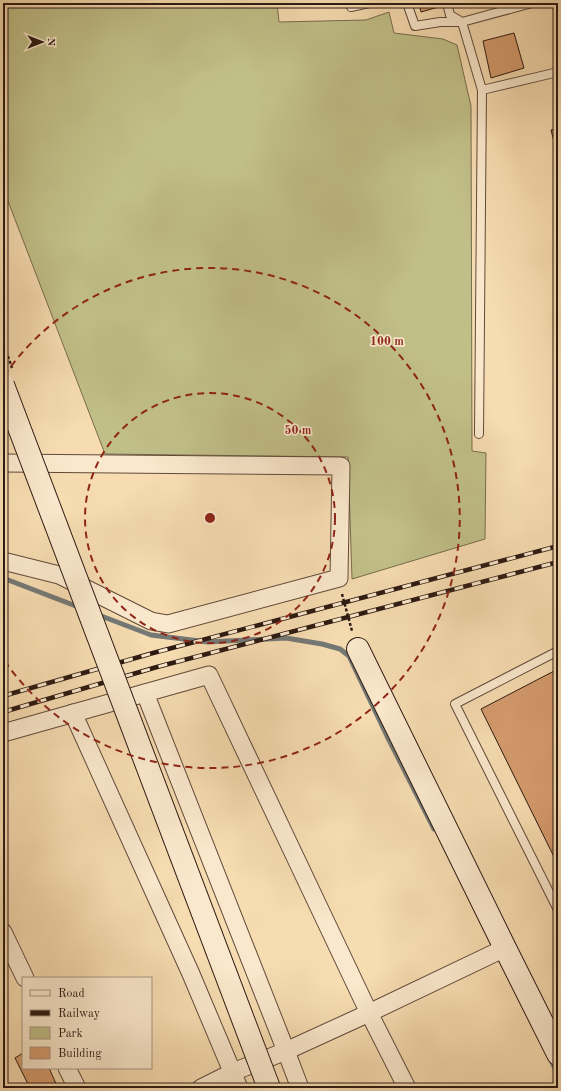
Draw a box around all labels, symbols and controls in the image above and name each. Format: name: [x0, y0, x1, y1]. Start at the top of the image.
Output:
north arrow: [22, 22, 62, 62]
text: N: [45, 38, 56, 47]
text: 100 m: [370, 336, 404, 348]
text: 50 m: [285, 424, 312, 437]
centre of rings: [203, 511, 217, 525]
legend: [22, 977, 152, 1069]
text: Road: [58, 988, 85, 1000]
text: Railway: [58, 1008, 101, 1020]
text: Park: [58, 1028, 83, 1040]
text: Building: [58, 1048, 102, 1060]

